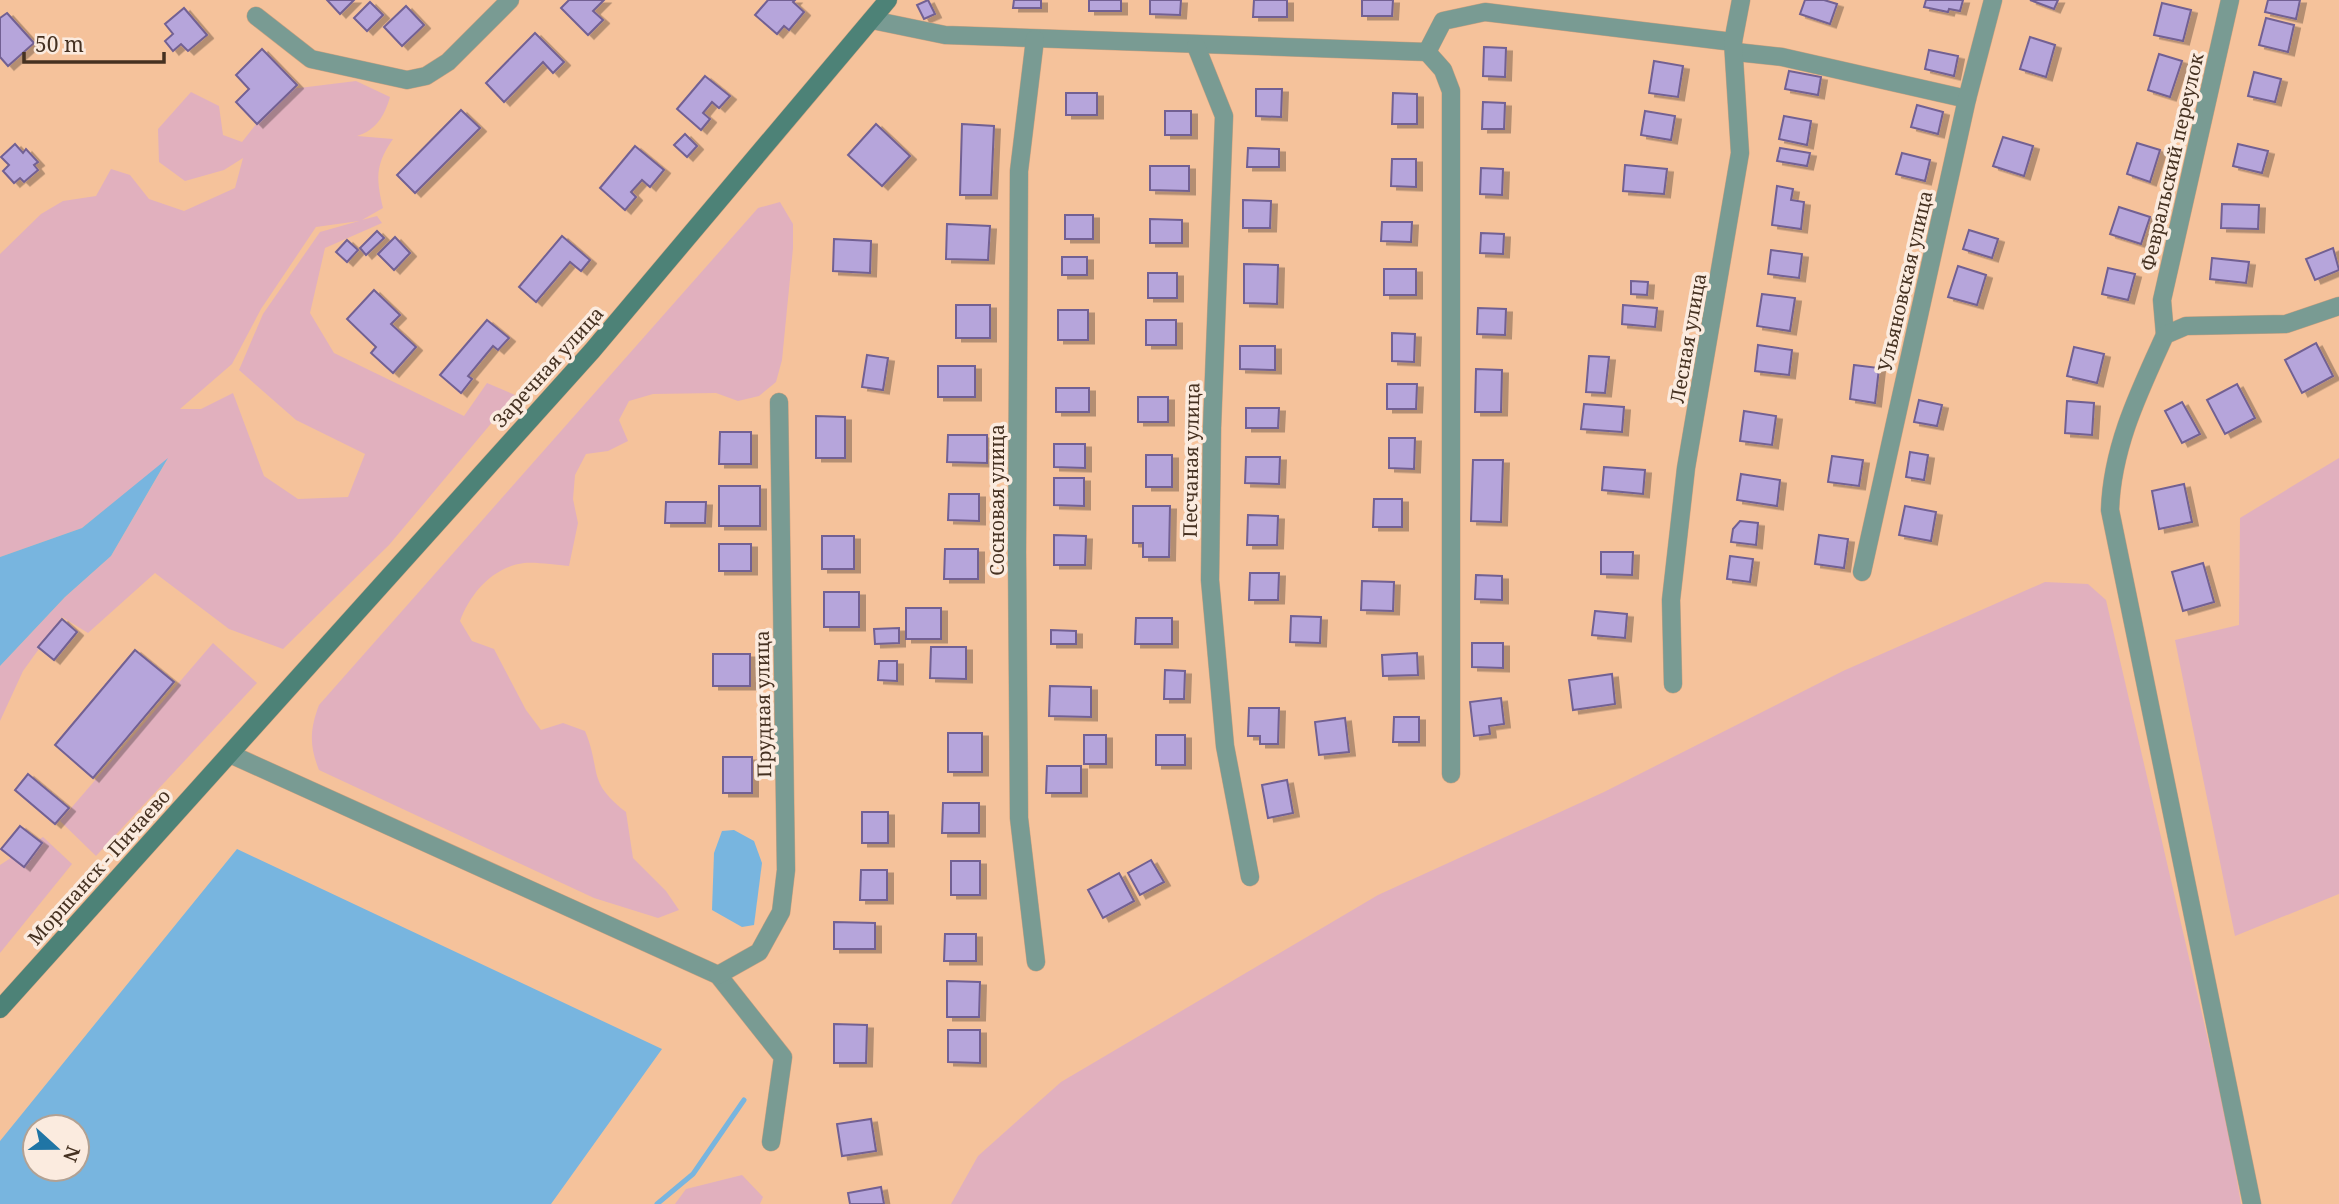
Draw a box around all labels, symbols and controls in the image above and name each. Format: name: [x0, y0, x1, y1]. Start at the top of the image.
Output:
scale bar: [24, 21, 164, 65]
text: 50 m: [35, 30, 84, 58]
street label: Февральский переулок: [2134, 50, 2210, 273]
street label: Ульяновская улица: [1872, 188, 1938, 374]
street label: Лесная улица: [1664, 271, 1712, 405]
street label: Заречная улица: [487, 301, 609, 433]
street label: Песчаная улица: [1177, 382, 1205, 538]
street label: Сосновая улица: [984, 424, 1010, 576]
street label: Прудная улица: [749, 630, 777, 778]
street label: Моршанск - Пичаево: [22, 783, 176, 951]
north arrow: [21, 1113, 91, 1183]
text: N: [57, 1142, 87, 1166]

